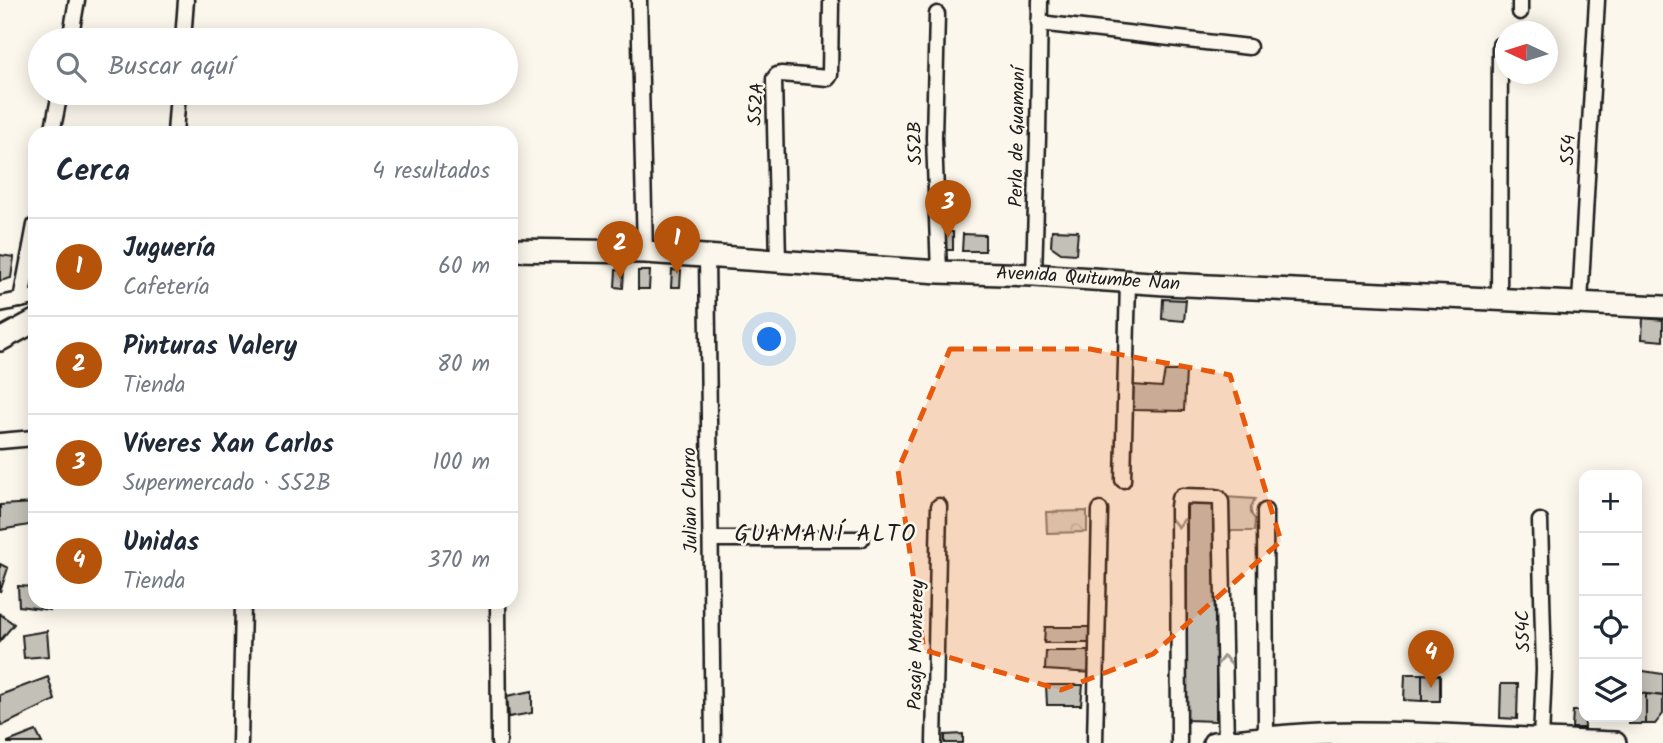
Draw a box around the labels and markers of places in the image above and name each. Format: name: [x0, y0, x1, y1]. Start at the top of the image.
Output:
pin: 3: [925, 180, 971, 238]
pin: 1: [654, 216, 700, 274]
pin: 2: [597, 221, 643, 279]
pin: 4: [1408, 630, 1454, 688]

